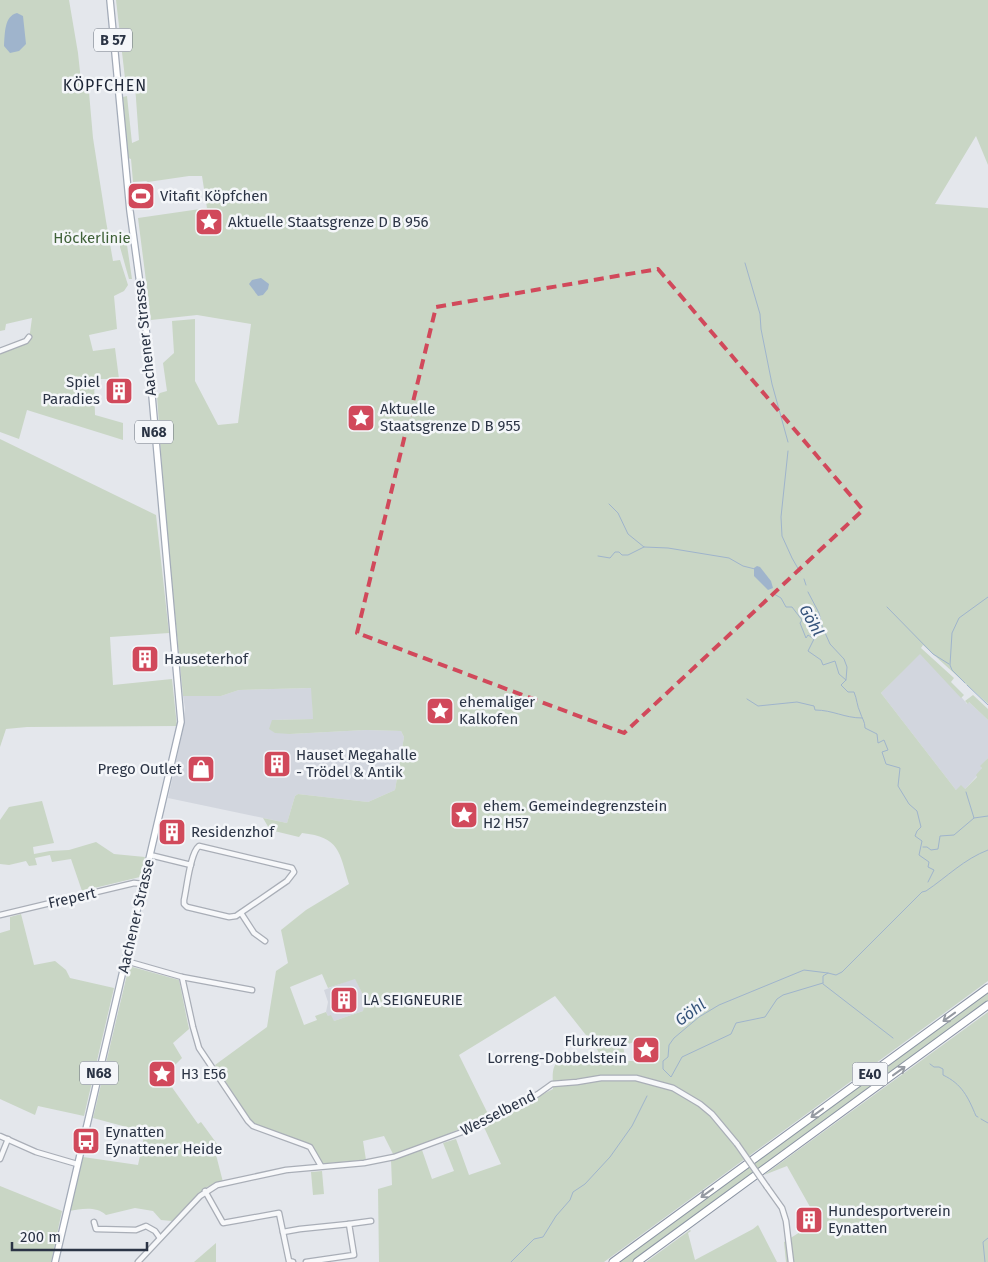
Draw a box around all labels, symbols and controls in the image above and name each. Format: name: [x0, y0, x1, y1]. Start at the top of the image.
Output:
road number: B 57: [94, 28, 132, 52]
district label: KÖPFCHEN: [63, 76, 147, 95]
sports icon: Vitafit Köpfchen: [126, 181, 156, 211]
place label: Vitafit Köpfchen: [160, 187, 268, 205]
place icon: Aktuelle Staatsgrenze D B 956: [194, 207, 224, 237]
place label: Aktuelle Staatsgrenze D B 956: [228, 213, 428, 231]
park label: Höckerlinie: [53, 229, 131, 247]
street label: Aachener Strasse: [130, 279, 160, 397]
place label: Spiel Paradies: [42, 373, 101, 408]
building icon: Spiel Paradies: [104, 376, 134, 406]
place label: Aktuelle Staatsgrenze D B 955: [380, 400, 520, 435]
place icon: Aktuelle Staatsgrenze D B 955: [346, 403, 376, 433]
road number: N68: [135, 421, 173, 444]
water label: Göhl: [795, 601, 828, 639]
building icon: Hauseterhof: [130, 644, 160, 674]
place label: Hauseterhof: [164, 650, 249, 668]
place label: ehemaliger Kalkofen: [459, 693, 535, 728]
place icon: ehemaliger Kalkofen: [425, 696, 455, 726]
place label: Hauset Megahalle - Trödel & Antik: [296, 746, 417, 781]
building icon: Hauset Megahalle - Trödel & Antik: [262, 749, 292, 779]
shop icon: Prego Outlet: [186, 754, 216, 784]
place label: Prego Outlet: [97, 760, 183, 778]
place label: ehem. Gemeindegrenzstein H2 H57: [483, 797, 667, 832]
place icon: ehem. Gemeindegrenzstein H2 H57: [449, 800, 479, 830]
building icon: Residenzhof: [157, 817, 187, 847]
place label: Residenzhof: [191, 823, 275, 841]
street label: Aachener Strasse: [114, 857, 158, 975]
street label: Frepert: [46, 884, 98, 912]
building icon: LA SEIGNEURIE: [329, 985, 359, 1015]
place label: LA SEIGNEURIE: [363, 991, 463, 1009]
water label: Göhl: [671, 995, 709, 1030]
one-way arrow: [942, 1012, 956, 1022]
place label: Flurkreuz Lorreng-Dobbelstein: [487, 1032, 627, 1067]
place icon: Flurkreuz Lorreng-Dobbelstein: [631, 1035, 661, 1065]
place icon: H3 E56: [147, 1059, 177, 1089]
road number: N68: [80, 1062, 118, 1084]
road number: E40: [852, 1062, 888, 1086]
place label: H3 E56: [181, 1065, 226, 1083]
one-way arrow: [892, 1065, 905, 1076]
street label: Wesselbend: [458, 1086, 538, 1140]
one-way arrow: [811, 1107, 824, 1118]
place label: Eynatten Eynattener Heide: [105, 1123, 222, 1158]
bus stop icon: Eynatten Eynattener Heide: [71, 1126, 101, 1156]
one-way arrow: [700, 1188, 714, 1198]
place label: Hundesportverein Eynatten: [828, 1202, 951, 1237]
building icon: Hundesportverein Eynatten: [794, 1205, 824, 1235]
scale bar: [12, 1220, 148, 1252]
text: 200 m: [20, 1228, 61, 1246]

